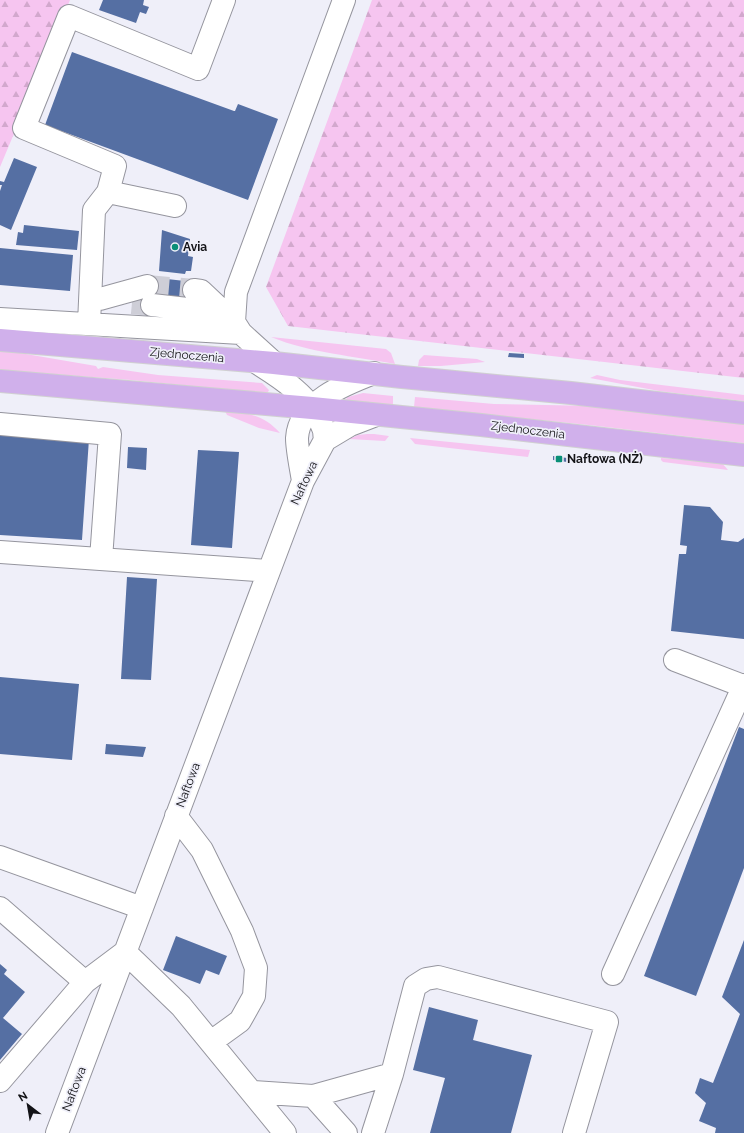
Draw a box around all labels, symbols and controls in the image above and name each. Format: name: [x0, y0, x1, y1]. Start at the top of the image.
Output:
place label: Avia: [183, 240, 207, 254]
marker: Avia: [170, 242, 180, 252]
street label: Zjednoczenia: [149, 345, 225, 365]
street label: Zjednoczenia: [490, 419, 566, 441]
place label: Naftowa (NŻ): [567, 451, 643, 466]
marker: Naftowa (NŻ): [554, 454, 564, 464]
street label: Naftowa: [288, 459, 320, 507]
street label: Naftowa: [173, 761, 203, 809]
street label: Naftowa: [59, 1065, 89, 1113]
north arrow: [8, 1085, 48, 1125]
text: N: [16, 1089, 30, 1105]

